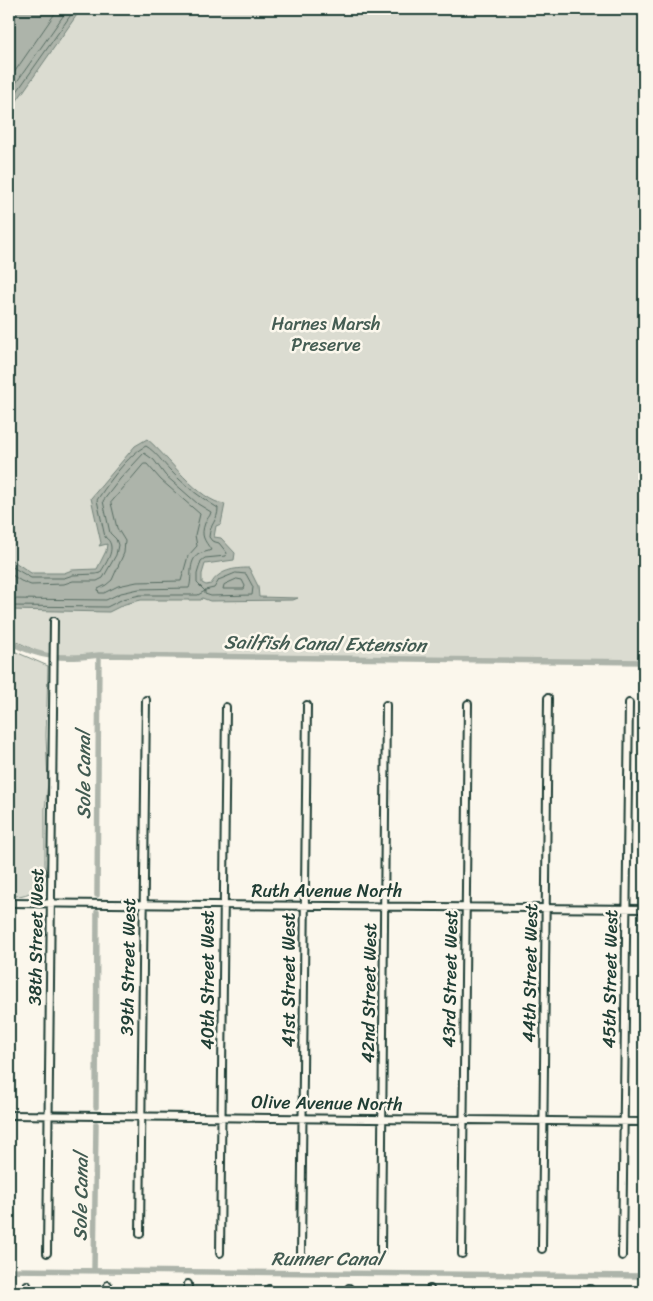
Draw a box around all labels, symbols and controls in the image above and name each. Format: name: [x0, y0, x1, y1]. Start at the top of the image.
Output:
park label: Harnes Marsh Preserve: [272, 308, 381, 361]
water label: Sailfish Canal Extension: [224, 625, 428, 662]
water label: Sole Canal: [67, 726, 100, 819]
street label: 38th Street West: [19, 868, 53, 1006]
street label: Ruth Avenue North: [252, 875, 402, 907]
street label: 39th Street West: [111, 898, 145, 1036]
street label: 44th Street West: [513, 903, 547, 1043]
street label: 45th Street West: [593, 909, 627, 1049]
street label: 40th Street West: [192, 910, 224, 1050]
street label: 43rd Street West: [433, 910, 467, 1048]
street label: 41st Street West: [273, 913, 305, 1047]
street label: 42nd Street West: [352, 922, 386, 1063]
street label: Olive Avenue North: [251, 1086, 403, 1120]
water label: Sole Canal: [63, 1148, 98, 1241]
water label: Runner Canal: [271, 1242, 387, 1275]

